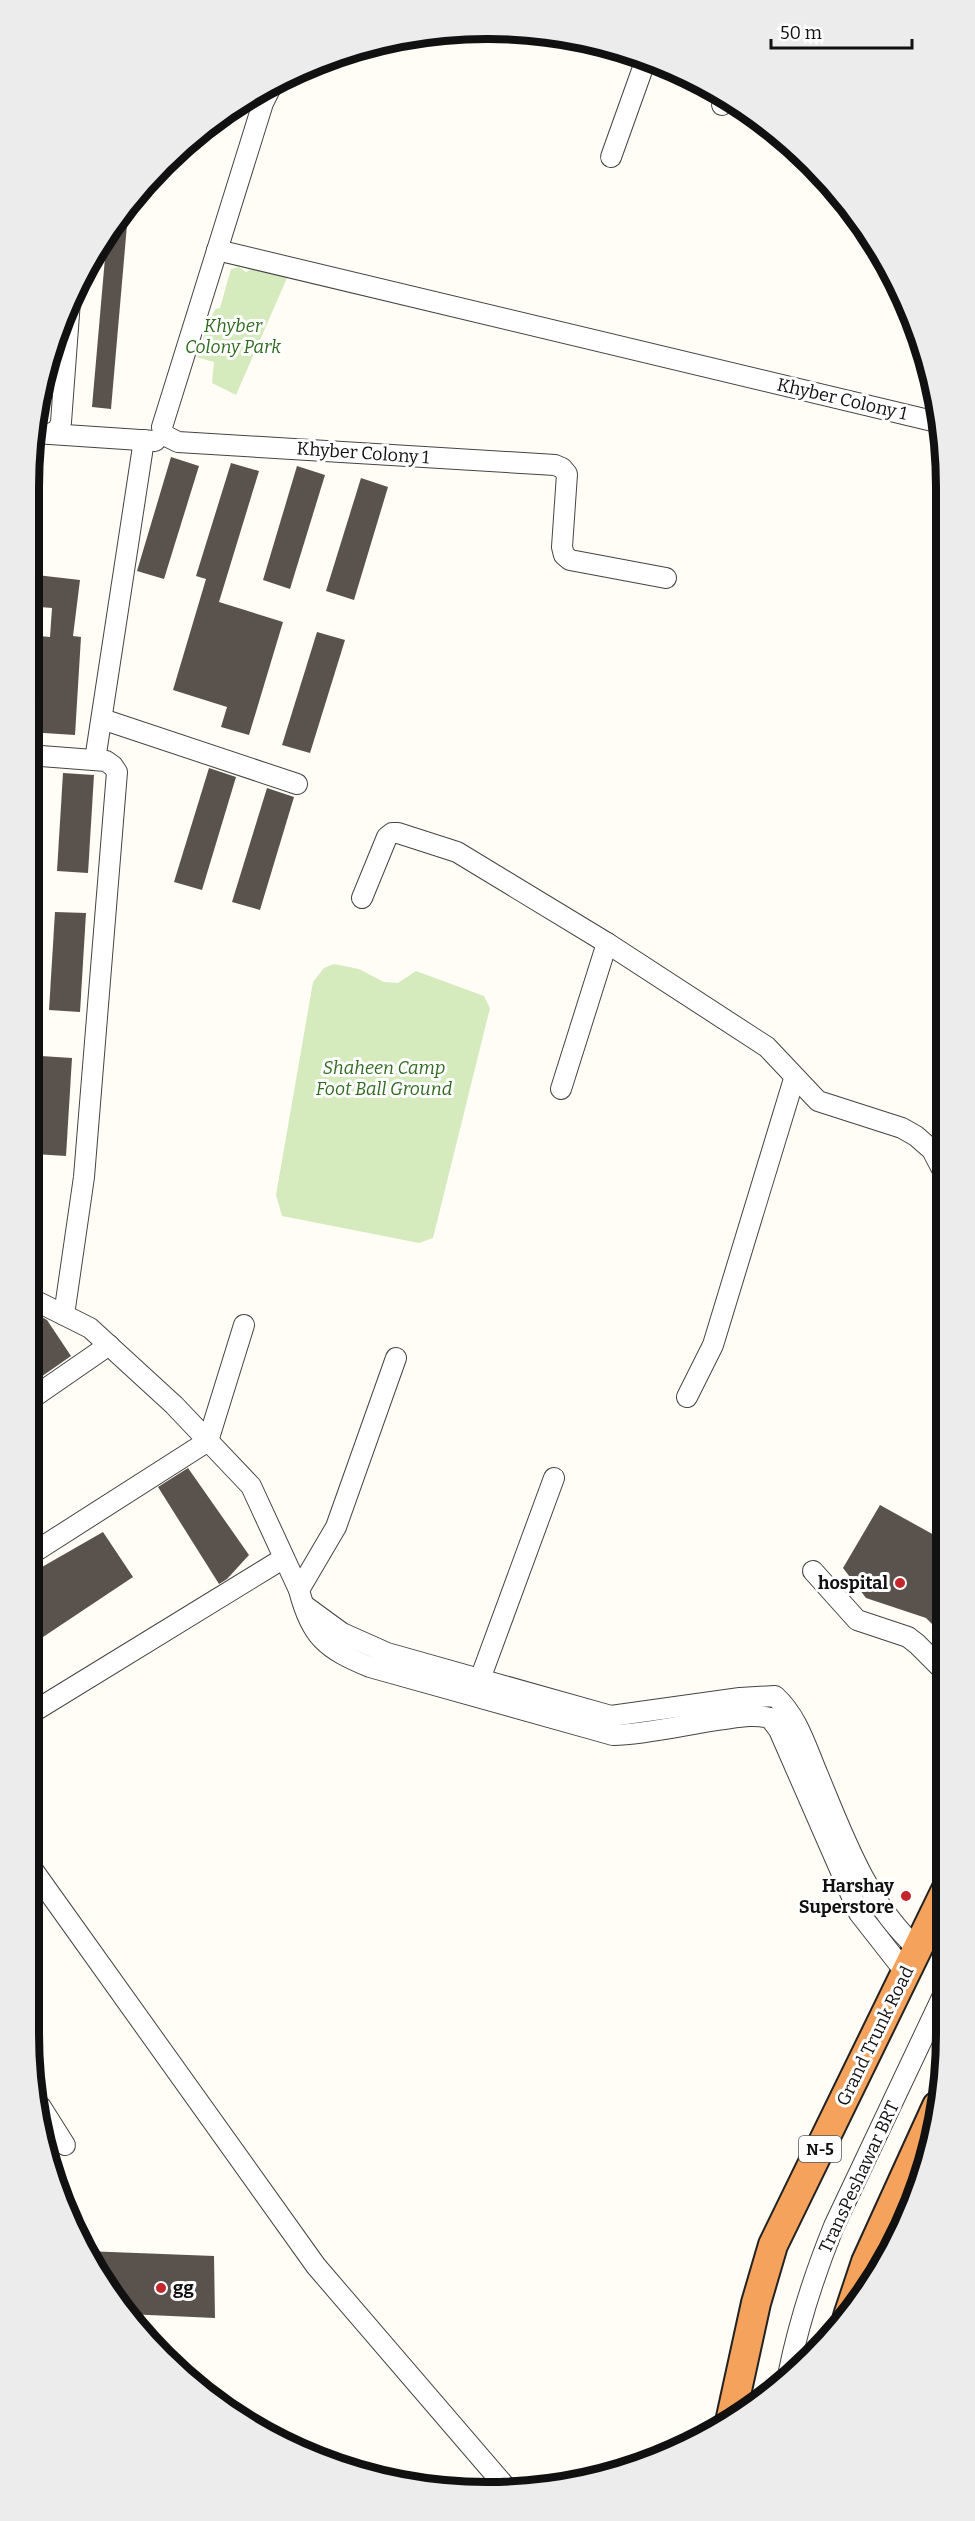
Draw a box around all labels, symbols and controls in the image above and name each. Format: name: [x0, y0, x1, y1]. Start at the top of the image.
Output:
scale bar: [771, 12, 912, 50]
text: 50 m: [780, 22, 822, 44]
park label: Khyber Colony Park: [185, 315, 281, 358]
street label: Khyber Colony 1: [775, 373, 910, 425]
street label: Khyber Colony 1: [296, 437, 431, 469]
park label: Shaheen Camp Foot Ball Ground: [316, 1057, 453, 1100]
place label: hospital: [818, 1572, 888, 1594]
marker: hospital: [893, 1576, 907, 1590]
place label: Harshay Superstore: [799, 1875, 895, 1918]
marker: Harshay Superstore: [899, 1889, 913, 1903]
street label: Grand Trunk Road: [832, 1962, 919, 2110]
street label: TransPeshawar BRT: [814, 2097, 904, 2257]
road number: N-5: [799, 2136, 841, 2162]
place label: gg: [173, 2277, 195, 2299]
marker: gg: [154, 2281, 168, 2295]

